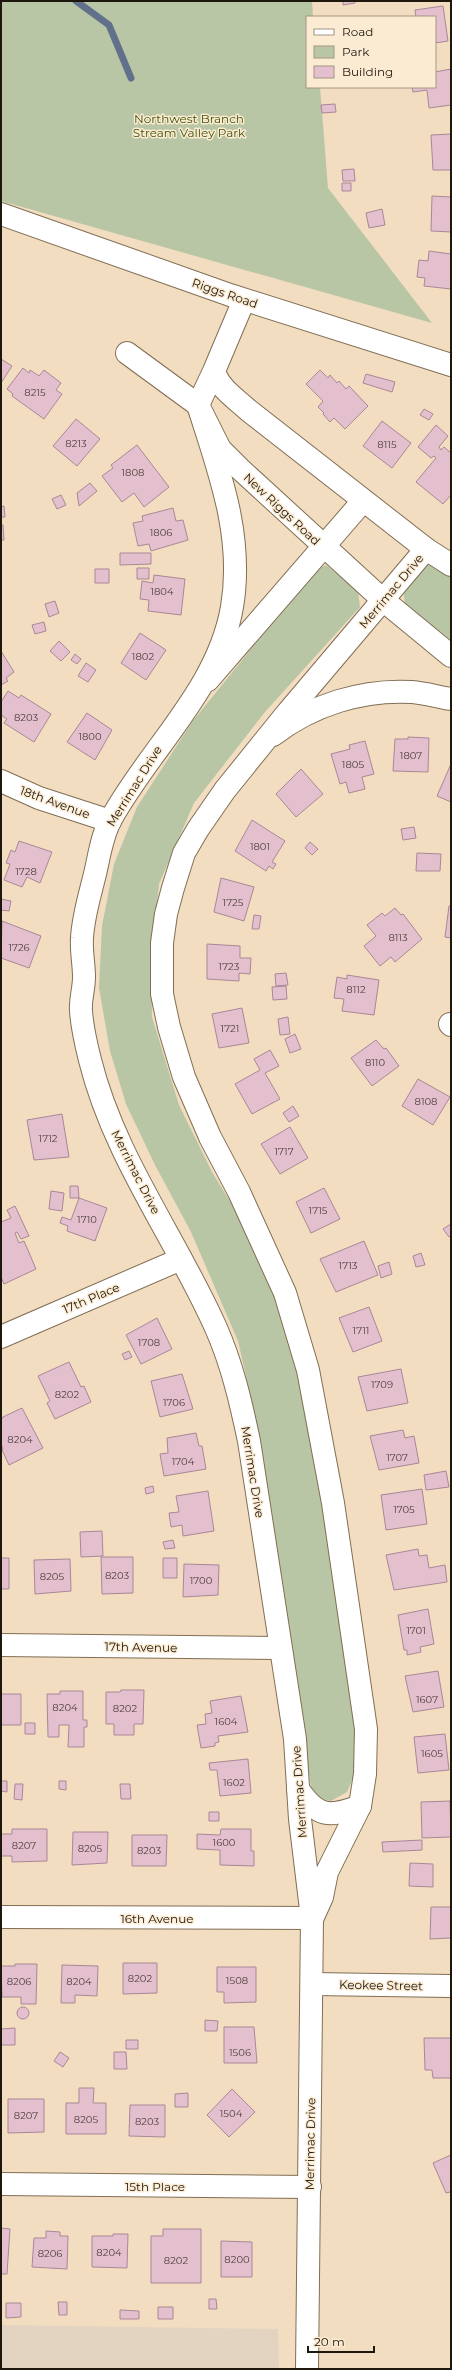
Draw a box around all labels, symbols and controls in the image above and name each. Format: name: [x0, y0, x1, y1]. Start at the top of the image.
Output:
legend: [306, 16, 436, 88]
text: Road: [342, 24, 373, 39]
text: Park: [342, 44, 370, 59]
text: Building: [342, 64, 393, 79]
park label: Northwest Branch Stream Valley Park: [133, 111, 246, 140]
street label: Riggs Road: [190, 275, 260, 311]
house number: 8215: [24, 386, 46, 399]
house number: 8213: [65, 437, 87, 450]
house number: 8115: [377, 438, 397, 451]
house number: 1808: [122, 466, 145, 479]
street label: New Riggs Road: [241, 470, 323, 548]
house number: 1806: [150, 526, 172, 539]
street label: Merrimac Drive: [356, 551, 426, 631]
house number: 1804: [150, 585, 174, 598]
house number: 1802: [132, 650, 154, 663]
house number: 8203: [14, 711, 38, 724]
house number: 1800: [78, 730, 102, 743]
street label: Merrimac Drive: [103, 743, 165, 829]
house number: 1807: [400, 749, 422, 762]
house number: 1805: [342, 758, 364, 771]
street label: 18th Avenue: [18, 782, 92, 822]
house number: 1801: [250, 840, 270, 853]
house number: 1728: [15, 865, 37, 878]
house number: 1725: [223, 896, 244, 909]
house number: 8113: [388, 931, 408, 944]
house number: 1726: [8, 941, 30, 954]
house number: 1723: [219, 960, 240, 973]
house number: 8112: [346, 983, 366, 996]
house number: 1721: [221, 1022, 239, 1035]
house number: 8110: [365, 1056, 385, 1069]
house number: 8108: [415, 1095, 438, 1108]
street label: Merrimac Drive: [108, 1127, 164, 1217]
house number: 1712: [39, 1132, 58, 1145]
house number: 1717: [274, 1145, 294, 1158]
house number: 1715: [309, 1204, 328, 1217]
house number: 1710: [77, 1213, 97, 1226]
house number: 1713: [339, 1259, 358, 1272]
street label: 17th Place: [60, 1279, 122, 1317]
house number: 1711: [353, 1324, 369, 1337]
house number: 1708: [138, 1336, 160, 1349]
house number: 1709: [371, 1378, 393, 1391]
house number: 8202: [55, 1388, 79, 1401]
house number: 1706: [163, 1396, 185, 1409]
street label: Merrimac Drive: [238, 1425, 268, 1519]
house number: 8204: [7, 1433, 33, 1446]
house number: 1707: [386, 1451, 408, 1464]
house number: 1704: [172, 1455, 195, 1468]
house number: 1705: [393, 1503, 415, 1516]
house number: 8203: [105, 1569, 129, 1582]
house number: 8205: [40, 1570, 64, 1583]
house number: 1700: [190, 1574, 213, 1587]
house number: 1701: [406, 1624, 426, 1637]
street label: 17th Avenue: [105, 1639, 177, 1655]
house number: 1607: [416, 1693, 438, 1706]
house number: 8204: [52, 1701, 78, 1714]
house number: 8202: [113, 1702, 137, 1715]
house number: 1604: [215, 1715, 238, 1728]
street label: Merrimac Drive: [288, 1745, 310, 1839]
house number: 1605: [421, 1747, 443, 1760]
house number: 1602: [223, 1776, 245, 1789]
house number: 1600: [213, 1836, 236, 1849]
house number: 8207: [12, 1839, 36, 1852]
house number: 8205: [78, 1842, 102, 1855]
house number: 8203: [137, 1844, 161, 1857]
street label: 16th Avenue: [120, 1911, 194, 1926]
house number: 8202: [128, 1972, 152, 1985]
house number: 1508: [226, 1974, 248, 1987]
house number: 8206: [7, 1975, 31, 1988]
house number: 8204: [66, 1975, 92, 1988]
street label: Keokee Street: [339, 1977, 423, 1993]
house number: 1506: [229, 2046, 251, 2059]
street label: Merrimac Drive: [302, 2098, 318, 2190]
house number: 1504: [220, 2107, 243, 2120]
house number: 8207: [14, 2109, 38, 2122]
house number: 8205: [74, 2113, 98, 2126]
house number: 8203: [135, 2115, 159, 2128]
street label: 15th Place: [125, 2179, 185, 2194]
house number: 8204: [96, 2246, 122, 2259]
house number: 8206: [38, 2247, 62, 2260]
house number: 8200: [224, 2253, 250, 2266]
house number: 8202: [164, 2254, 188, 2267]
scale bar: [308, 2328, 374, 2354]
text: 20 m: [314, 2334, 345, 2349]

